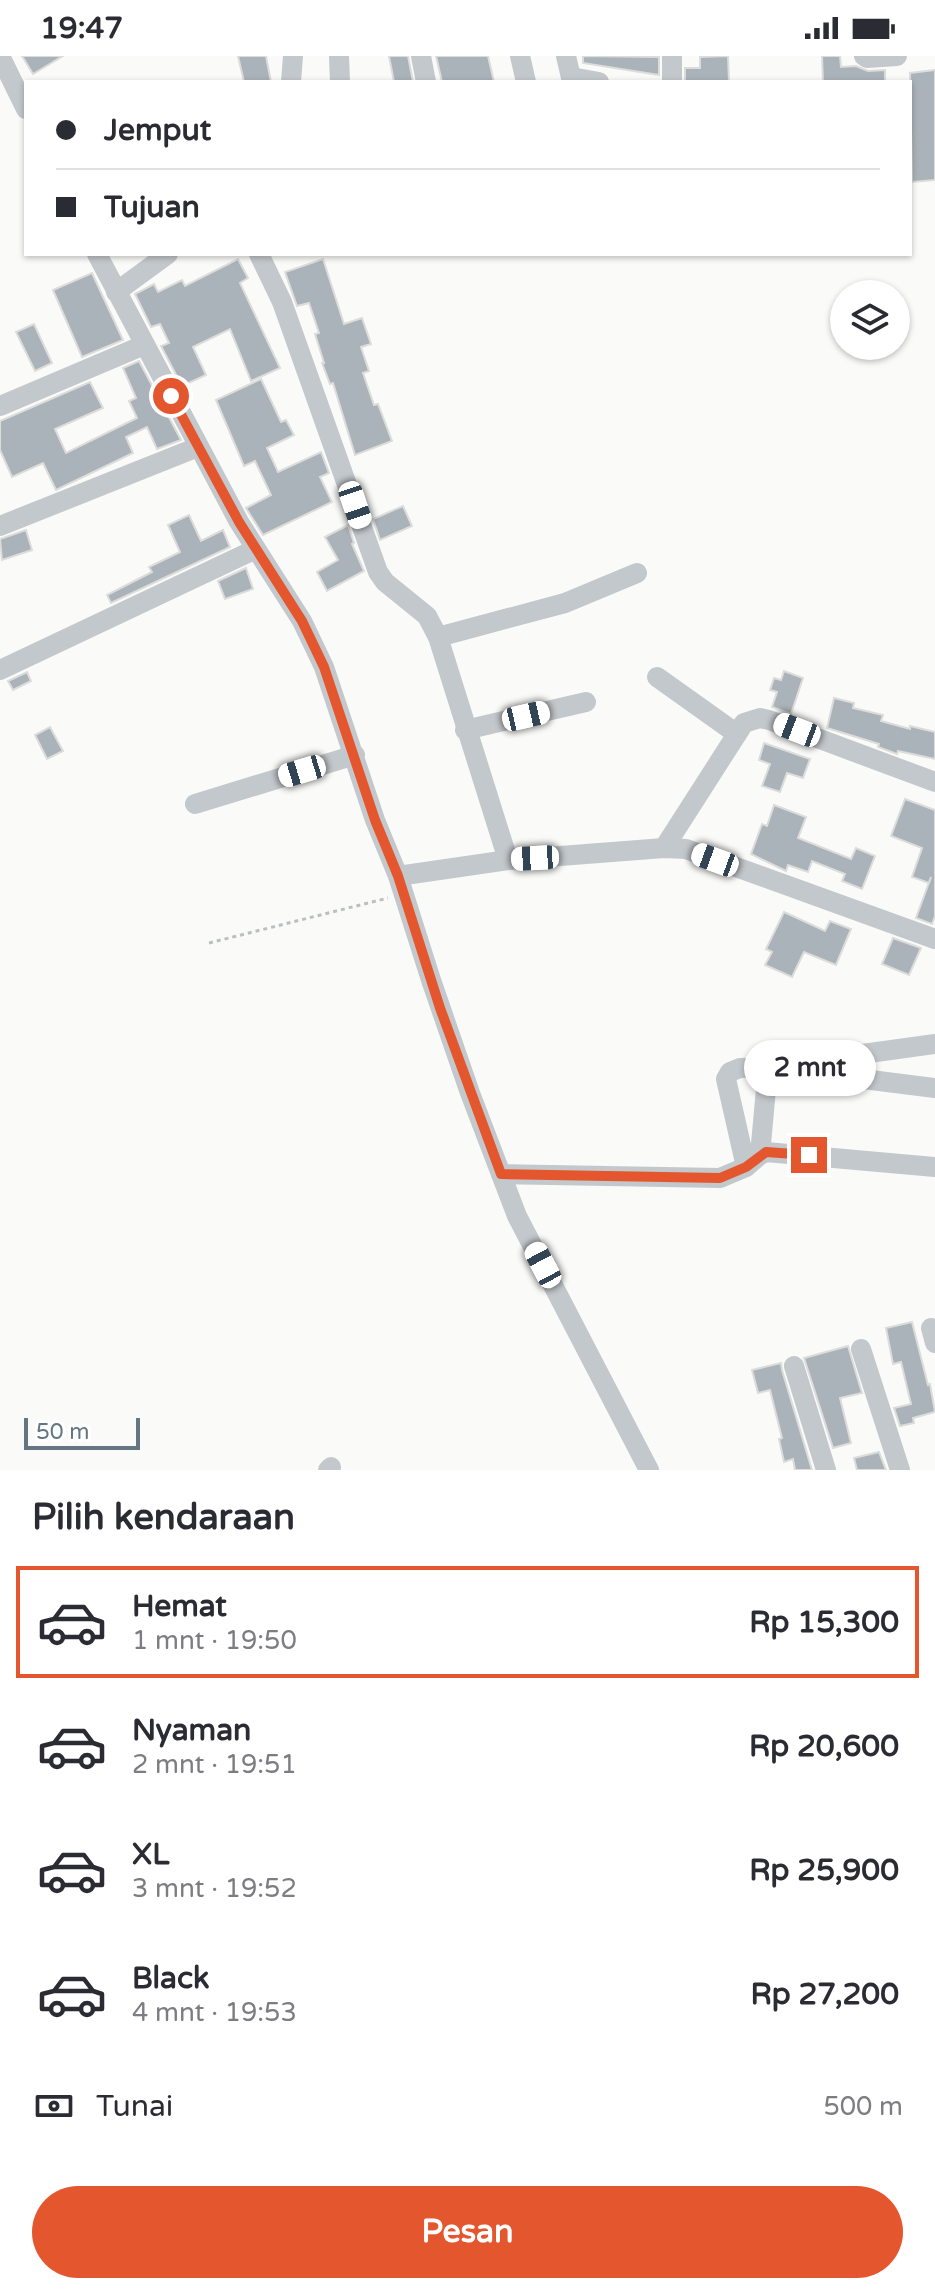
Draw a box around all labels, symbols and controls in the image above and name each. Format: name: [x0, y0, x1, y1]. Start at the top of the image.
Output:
text: 19:47: [40, 10, 123, 47]
text: Jemput: [104, 112, 211, 149]
text: Tujuan: [104, 189, 200, 226]
map controls: [830, 280, 910, 360]
button: layers: [830, 280, 910, 360]
route start: [153, 378, 189, 414]
car: [336, 478, 374, 532]
car: [500, 699, 552, 733]
car: [770, 710, 824, 750]
car: [276, 753, 328, 789]
car: [688, 841, 742, 879]
car: [510, 845, 560, 871]
callout: 2 mnt: [743, 1039, 875, 1095]
text: 2 mnt: [774, 1052, 846, 1083]
route end: [791, 1137, 827, 1173]
car: [521, 1238, 565, 1292]
scale bar: [24, 1414, 140, 1450]
text: 50 m: [36, 1419, 90, 1445]
text: Pilih kendaraan: [32, 1496, 295, 1539]
icon: car: [36, 1586, 108, 1658]
text: Hemat: [132, 1588, 227, 1625]
text: Rp 15,300: [749, 1604, 899, 1641]
text: 1 mnt · 19:50: [132, 1625, 297, 1656]
icon: car: [36, 1710, 108, 1782]
text: Nyaman: [132, 1712, 251, 1749]
text: Rp 20,600: [749, 1728, 899, 1765]
text: 2 mnt · 19:51: [132, 1749, 297, 1780]
icon: car: [36, 1834, 108, 1906]
text: XL: [132, 1836, 169, 1873]
text: Rp 25,900: [749, 1852, 899, 1889]
text: 3 mnt · 19:52: [132, 1873, 297, 1904]
icon: car: [36, 1958, 108, 2030]
text: Black: [132, 1960, 209, 1997]
text: Rp 27,200: [750, 1976, 899, 2013]
text: 4 mnt · 19:53: [132, 1997, 297, 2028]
icon: cash: [32, 2084, 76, 2128]
text: Tunai: [96, 2088, 173, 2125]
text: 500 m: [823, 2091, 903, 2122]
button: Pesan: [32, 2186, 903, 2278]

